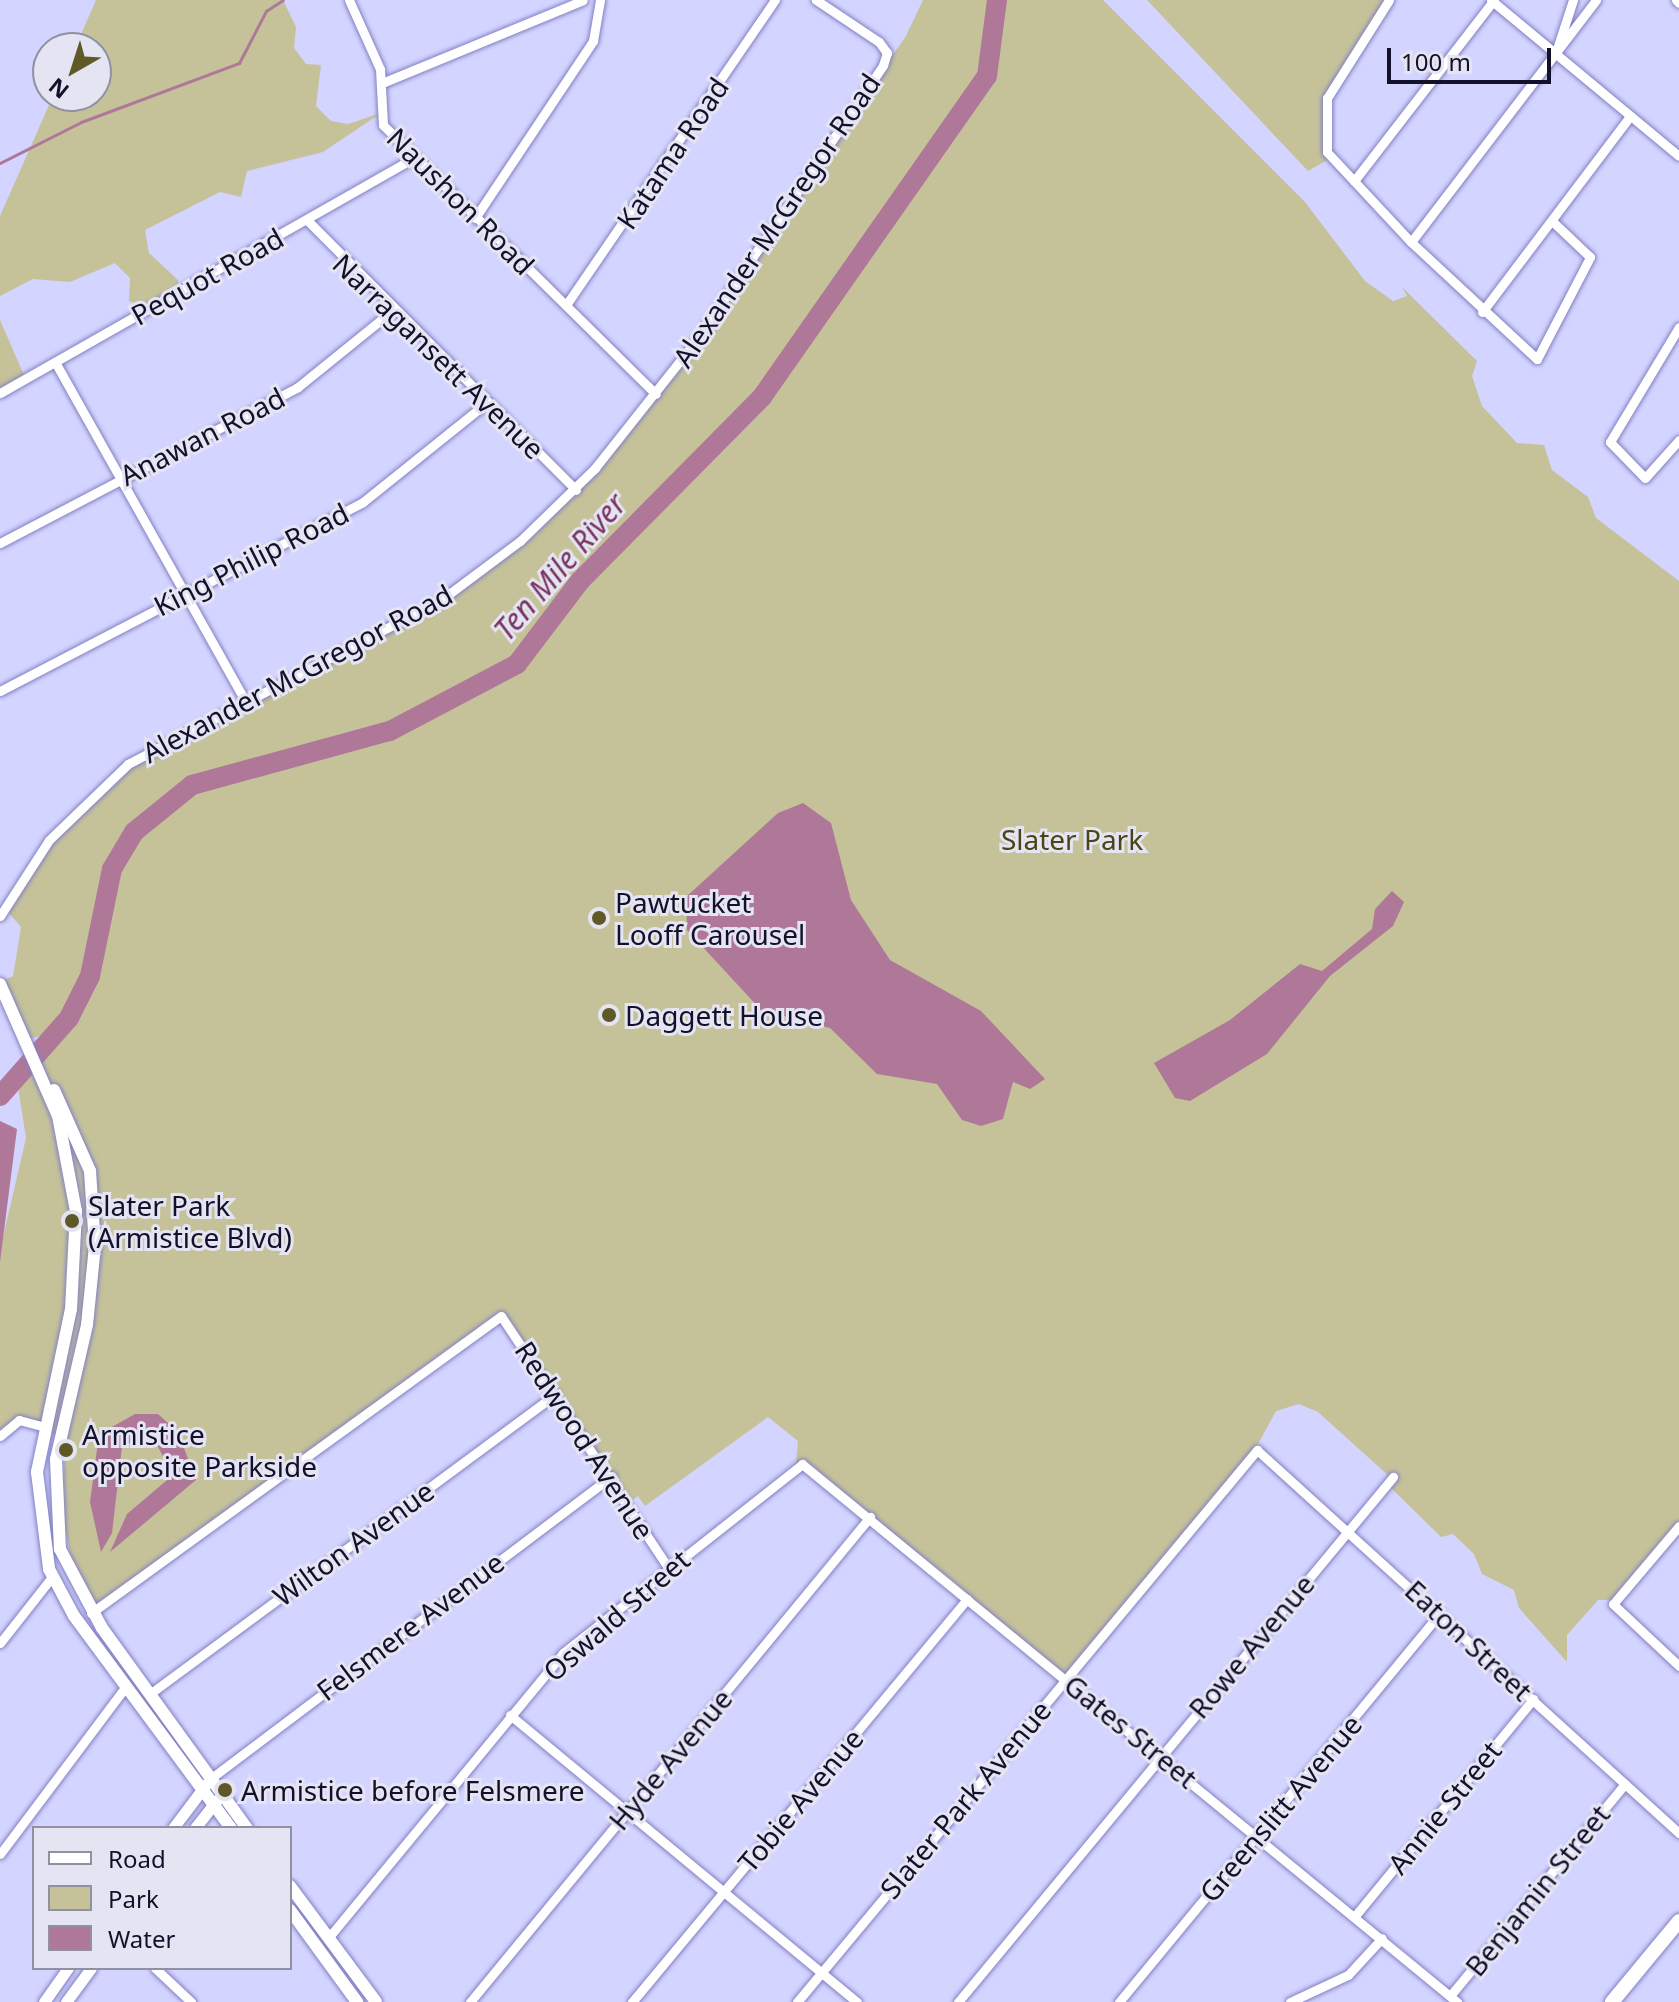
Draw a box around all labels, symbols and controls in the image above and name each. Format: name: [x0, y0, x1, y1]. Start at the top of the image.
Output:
north arrow: [32, 32, 112, 112]
scale bar: [1391, 32, 1555, 82]
text: 100 m: [1401, 45, 1471, 78]
street label: Alexander McGregor Road: [665, 67, 887, 373]
street label: Katama Road: [609, 71, 735, 235]
text: N: [42, 72, 75, 106]
street label: Naushon Road: [381, 121, 541, 281]
street label: Pequot Road: [125, 220, 289, 332]
street label: Narragansett Avenue: [326, 246, 552, 466]
street label: Anawan Road: [114, 380, 290, 492]
water label: Ten Mile River: [487, 486, 633, 648]
street label: King Philip Road: [148, 495, 354, 623]
street label: Alexander McGregor Road: [136, 577, 458, 769]
park label: Slater Park: [1001, 822, 1143, 856]
place label: Pawtucket Looff Carousel: [615, 885, 805, 951]
marker: Pawtucket Looff Carousel: [590, 909, 608, 927]
place label: Daggett House: [625, 998, 823, 1032]
marker: Daggett House: [600, 1006, 618, 1024]
place label: Slater Park (Armistice Blvd): [88, 1188, 292, 1254]
marker: Slater Park (Armistice Blvd): [63, 1212, 81, 1230]
street label: Redwood Avenue: [509, 1335, 661, 1545]
place label: Armistice opposite Parkside: [82, 1417, 317, 1483]
marker: Armistice opposite Parkside: [57, 1441, 75, 1459]
street label: Wilton Avenue: [266, 1473, 440, 1613]
street label: Oswald Street: [536, 1542, 696, 1688]
street label: Felsmere Avenue: [310, 1545, 510, 1707]
street label: Rowe Avenue: [1181, 1567, 1321, 1725]
street label: Eaton Street: [1399, 1573, 1539, 1707]
street label: Gates Street: [1058, 1667, 1204, 1795]
street label: Hyde Avenue: [601, 1682, 739, 1836]
street label: Slater Park Avenue: [872, 1693, 1058, 1905]
street label: Greenslitt Avenue: [1192, 1708, 1368, 1908]
street label: Tobie Avenue: [730, 1722, 870, 1878]
street label: Annie Street: [1380, 1734, 1508, 1880]
place label: Armistice before Felsmere: [241, 1773, 585, 1807]
marker: Armistice before Felsmere: [216, 1781, 234, 1799]
street label: Benjamin Street: [1458, 1798, 1616, 1982]
legend: [32, 1826, 292, 1970]
text: Road: [108, 1842, 166, 1875]
text: Park: [108, 1882, 159, 1915]
text: Water: [108, 1922, 175, 1955]

